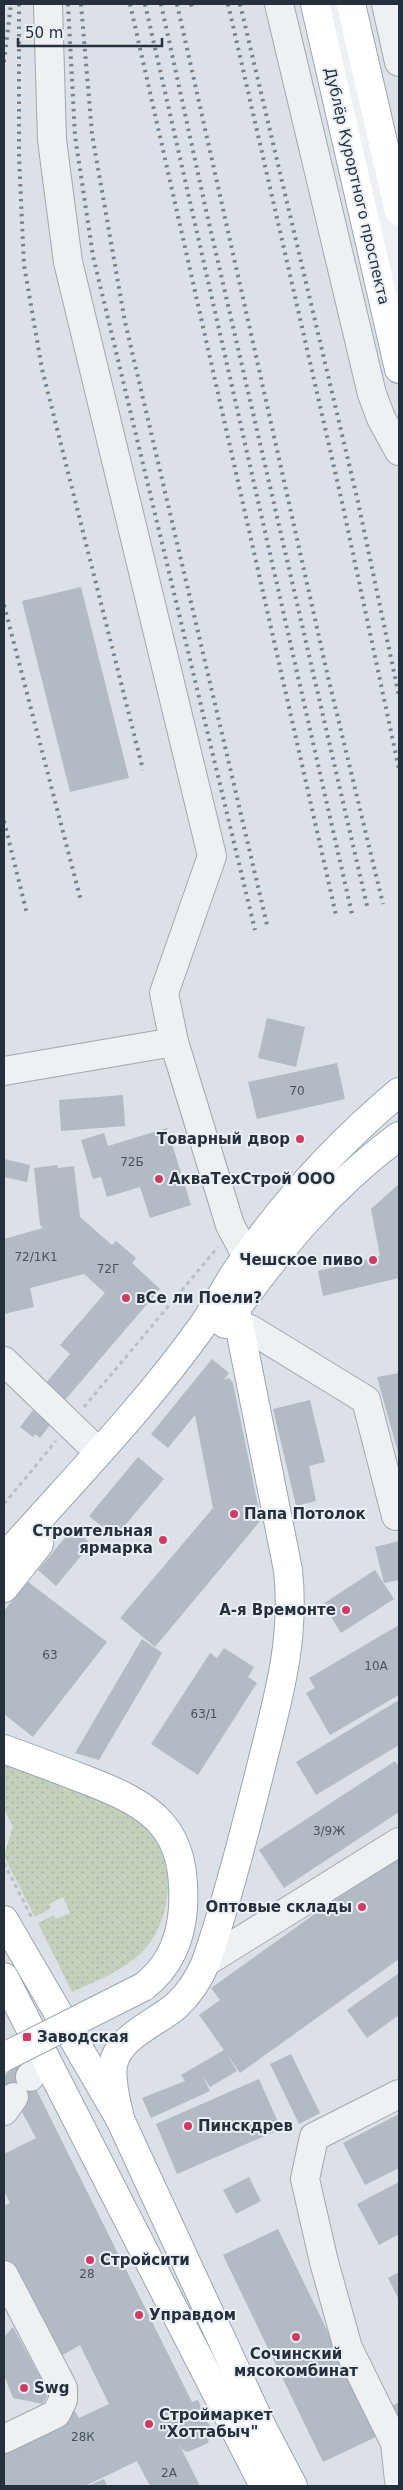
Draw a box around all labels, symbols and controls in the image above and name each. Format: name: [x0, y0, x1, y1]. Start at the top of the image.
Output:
scale bar: [18, 15, 161, 47]
text: 50 m: [25, 24, 63, 42]
street label: Дублёр Курортного проспекта: [321, 66, 393, 306]
house number: 70: [289, 1084, 305, 1098]
place label: Товарный двор: [157, 1130, 290, 1148]
marker: Товарный двор: [294, 1133, 306, 1145]
house number: 72Б: [120, 1155, 144, 1169]
place label: АкваТехСтрой ООО: [169, 1170, 335, 1188]
marker: АкваТехСтрой ООО: [153, 1173, 165, 1185]
house number: 72/1К1: [14, 1250, 58, 1264]
place label: Чешское пиво: [239, 1251, 363, 1269]
marker: Чешское пиво: [367, 1254, 379, 1266]
house number: 72Г: [97, 1262, 119, 1276]
place label: вСе ли Поели?: [136, 1289, 262, 1307]
marker: вСе ли Поели?: [120, 1292, 132, 1304]
place label: Папа Потолок: [244, 1505, 366, 1523]
marker: Папа Потолок: [228, 1508, 240, 1520]
place label: Строительная ярмарка: [32, 1522, 153, 1557]
marker: Строительная ярмарка: [157, 1534, 169, 1546]
place label: А-я Времонте: [219, 1601, 336, 1619]
marker: А-я Времонте: [340, 1604, 352, 1616]
house number: 63: [42, 1648, 58, 1662]
house number: 10А: [364, 1659, 389, 1673]
house number: 63/1: [191, 1707, 217, 1721]
house number: 3/9Ж: [313, 1824, 345, 1838]
place label: Оптовые склады: [206, 1898, 352, 1916]
marker: Оптовые склады: [356, 1901, 368, 1913]
place label: Заводская: [37, 2028, 129, 2046]
marker: Заводская: [21, 2031, 33, 2043]
place label: Пинскдрев: [198, 2117, 293, 2135]
marker: Пинскдрев: [182, 2120, 194, 2132]
place label: Стройсити: [100, 2251, 190, 2269]
marker: Стройсити: [84, 2254, 96, 2266]
house number: 28: [79, 2267, 95, 2281]
place label: Управдом: [149, 2306, 236, 2324]
marker: Управдом: [133, 2309, 145, 2321]
marker: Сочинский мясокомбинат: [290, 2331, 302, 2343]
place label: Сочинский мясокомбинат: [234, 2345, 358, 2380]
place label: Swg: [34, 2379, 69, 2397]
marker: Swg: [18, 2382, 30, 2394]
place label: Строймаркет "Хоттабыч": [159, 2406, 273, 2441]
marker: Строймаркет "Хоттабыч": [143, 2418, 155, 2430]
house number: 28К: [71, 2430, 95, 2444]
house number: 2А: [161, 2466, 178, 2480]

